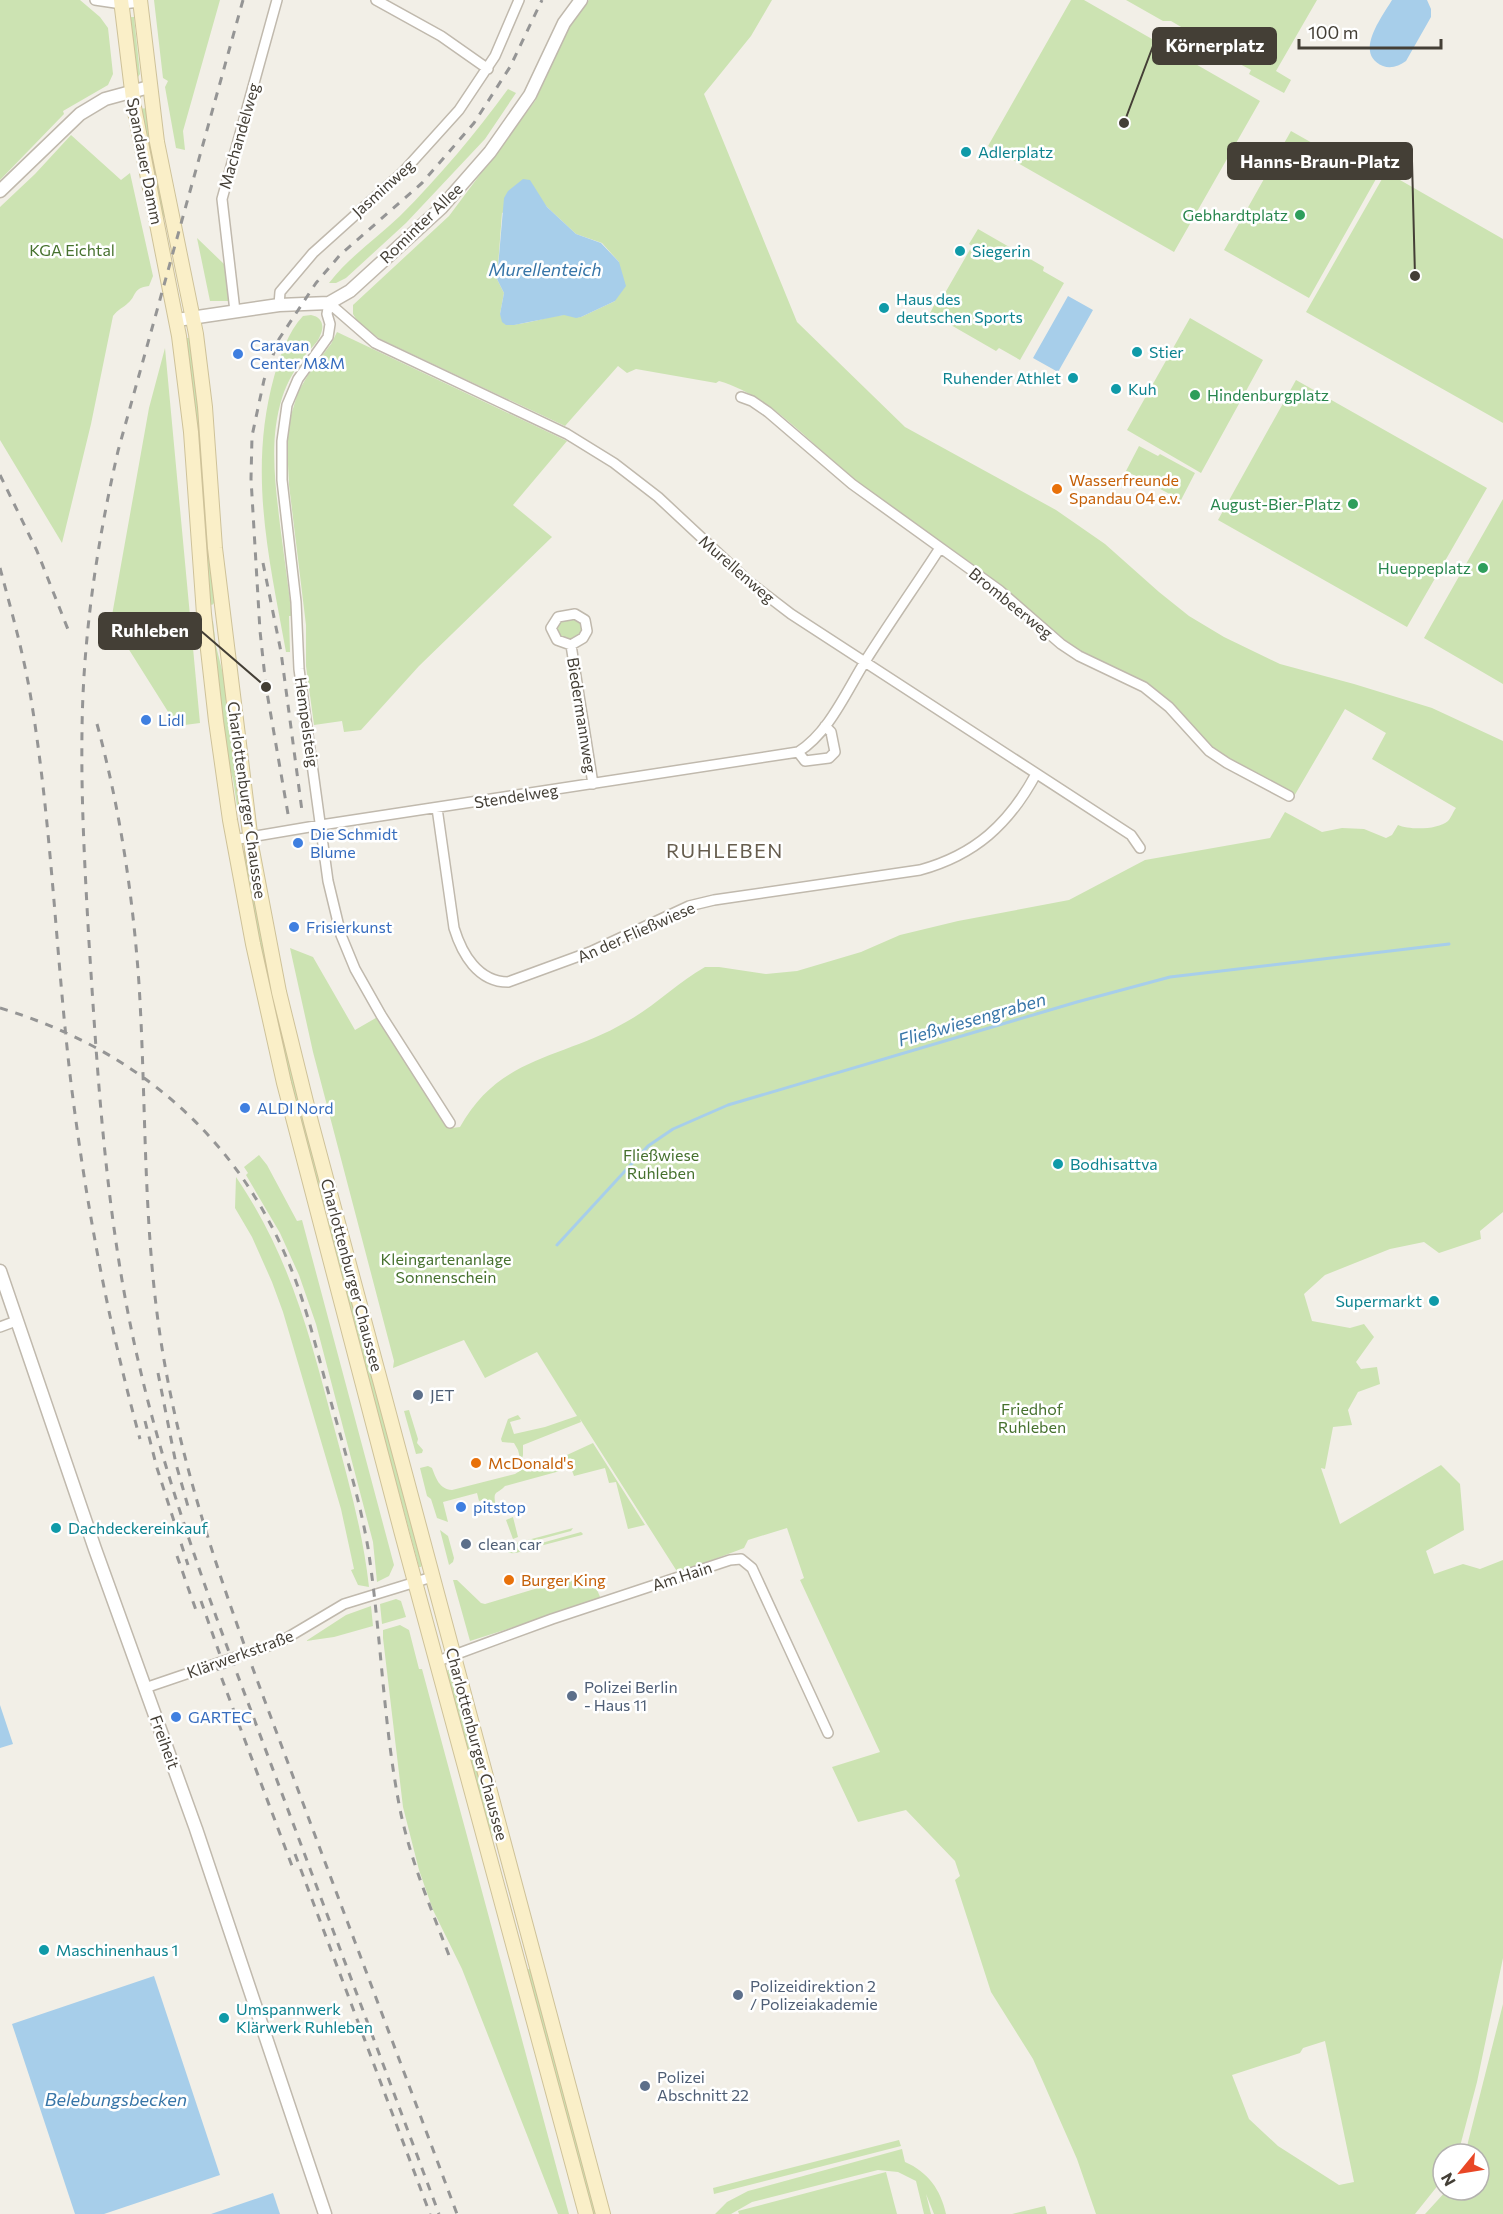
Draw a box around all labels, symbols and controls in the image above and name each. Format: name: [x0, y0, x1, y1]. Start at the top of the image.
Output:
scale bar: [1299, 12, 1442, 50]
text: 100 m: [1308, 21, 1358, 43]
callout: Körnerplatz: [1153, 28, 1276, 64]
text: Körnerplatz: [1165, 34, 1265, 56]
street label: Machandelweg: [214, 80, 263, 191]
street label: Spandauer Damm: [124, 96, 167, 226]
place label: Adlerplatz: [978, 142, 1053, 161]
callout: Hanns-Braun-Platz: [1228, 143, 1412, 179]
marker: Adlerplatz: [959, 145, 973, 159]
text: Hanns-Braun-Platz: [1240, 150, 1400, 172]
street label: Jasminweg: [348, 155, 418, 220]
street label: Rominter Allee: [375, 179, 466, 267]
place label: Gebhardtplatz: [1183, 205, 1288, 224]
marker: Gebhardtplatz: [1293, 208, 1307, 222]
park label: KGA Eichtal: [29, 240, 115, 259]
place label: Siegerin: [972, 241, 1031, 260]
marker: Siegerin: [953, 244, 967, 258]
water label: Murellenteich: [488, 258, 602, 280]
place label: Haus des deutschen Sports: [896, 289, 1023, 326]
marker: Haus des deutschen Sports: [877, 301, 891, 315]
place label: Caravan Center M&M: [250, 335, 345, 372]
place label: Stier: [1149, 342, 1184, 361]
marker: Stier: [1130, 345, 1144, 359]
marker: Caravan Center M&M: [231, 347, 245, 361]
place label: Ruhender Athlet: [942, 368, 1061, 387]
marker: Ruhender Athlet: [1066, 371, 1080, 385]
place label: Kuh: [1128, 379, 1157, 398]
marker: Kuh: [1109, 382, 1123, 396]
place label: Hindenburgplatz: [1207, 385, 1329, 404]
marker: Hindenburgplatz: [1188, 388, 1202, 402]
place label: Wasserfreunde Spandau 04 e.v.: [1069, 470, 1181, 507]
marker: Wasserfreunde Spandau 04 e.v.: [1050, 482, 1064, 496]
place label: August-Bier-Platz: [1210, 494, 1341, 513]
marker: August-Bier-Platz: [1346, 497, 1360, 511]
street label: Murellenweg: [696, 531, 779, 607]
place label: Hueppeplatz: [1378, 558, 1471, 577]
marker: Hueppeplatz: [1476, 561, 1490, 575]
street label: Brombeerweg: [966, 563, 1057, 642]
callout: Ruhleben: [99, 613, 201, 649]
text: Ruhleben: [111, 619, 189, 641]
street label: Biedermannweg: [564, 656, 601, 775]
street label: Hempelsteig: [292, 675, 323, 769]
street label: Charlottenburger Chaussee: [224, 700, 271, 900]
place label: Lidl: [158, 710, 185, 729]
marker: Lidl: [139, 713, 153, 727]
street label: Stendelweg: [473, 779, 560, 812]
place label: Die Schmidt Blume: [310, 824, 398, 861]
marker: Die Schmidt Blume: [291, 836, 305, 850]
district label: RUHLEBEN: [666, 838, 784, 862]
street label: An der Fließwiese: [574, 897, 698, 966]
place label: Frisierkunst: [306, 917, 393, 936]
marker: Frisierkunst: [287, 920, 301, 934]
water label: Fließwiesengraben: [895, 987, 1048, 1051]
place label: ALDI Nord: [257, 1098, 334, 1117]
marker: ALDI Nord: [238, 1101, 252, 1115]
park label: Fließwiese Ruhleben: [623, 1145, 699, 1182]
place label: Bodhisattva: [1070, 1154, 1158, 1173]
marker: Bodhisattva: [1051, 1157, 1065, 1171]
street label: Charlottenburger Chaussee: [318, 1176, 387, 1373]
park label: Kleingartenanlage Sonnenschein: [381, 1249, 511, 1286]
place label: Supermarkt: [1335, 1291, 1422, 1310]
marker: Supermarkt: [1427, 1294, 1441, 1308]
place label: JET: [430, 1385, 454, 1404]
marker: JET: [411, 1388, 425, 1402]
park label: Friedhof Ruhleben: [998, 1399, 1066, 1436]
place label: McDonald's: [488, 1453, 574, 1472]
marker: McDonald's: [469, 1456, 483, 1470]
place label: pitstop: [473, 1497, 526, 1516]
marker: pitstop: [454, 1500, 468, 1514]
place label: Dachdeckereinkauf: [68, 1518, 208, 1537]
marker: Dachdeckereinkauf: [49, 1521, 63, 1535]
place label: clean car: [478, 1534, 542, 1553]
marker: clean car: [459, 1537, 473, 1551]
street label: Am Hain: [650, 1557, 714, 1594]
place label: Burger King: [521, 1570, 606, 1589]
marker: Burger King: [502, 1573, 516, 1587]
street label: Klärwerkstraße: [184, 1625, 296, 1682]
street label: Charlottenburger Chaussee: [443, 1645, 512, 1842]
place label: Polizei Berlin - Haus 11: [584, 1677, 678, 1714]
marker: Polizei Berlin - Haus 11: [565, 1689, 579, 1703]
place label: GARTEC: [188, 1707, 252, 1726]
marker: GARTEC: [169, 1710, 183, 1724]
street label: Freiheit: [147, 1712, 184, 1772]
place label: Maschinenhaus 1: [56, 1940, 178, 1959]
marker: Maschinenhaus 1: [37, 1943, 51, 1957]
place label: Polizeidirektion 2 / Polizeiakademie: [750, 1976, 878, 2013]
marker: Polizeidirektion 2 / Polizeiakademie: [731, 1988, 745, 2002]
place label: Umspannwerk Klärwerk Ruhleben: [236, 1999, 373, 2036]
marker: Umspannwerk Klärwerk Ruhleben: [217, 2011, 231, 2025]
place label: Polizei Abschnitt 22: [657, 2067, 749, 2104]
marker: Polizei Abschnitt 22: [638, 2079, 652, 2093]
water label: Belebungsbecken: [45, 2088, 187, 2110]
north arrow: [1431, 2142, 1491, 2202]
text: N: [1436, 2170, 1459, 2190]

